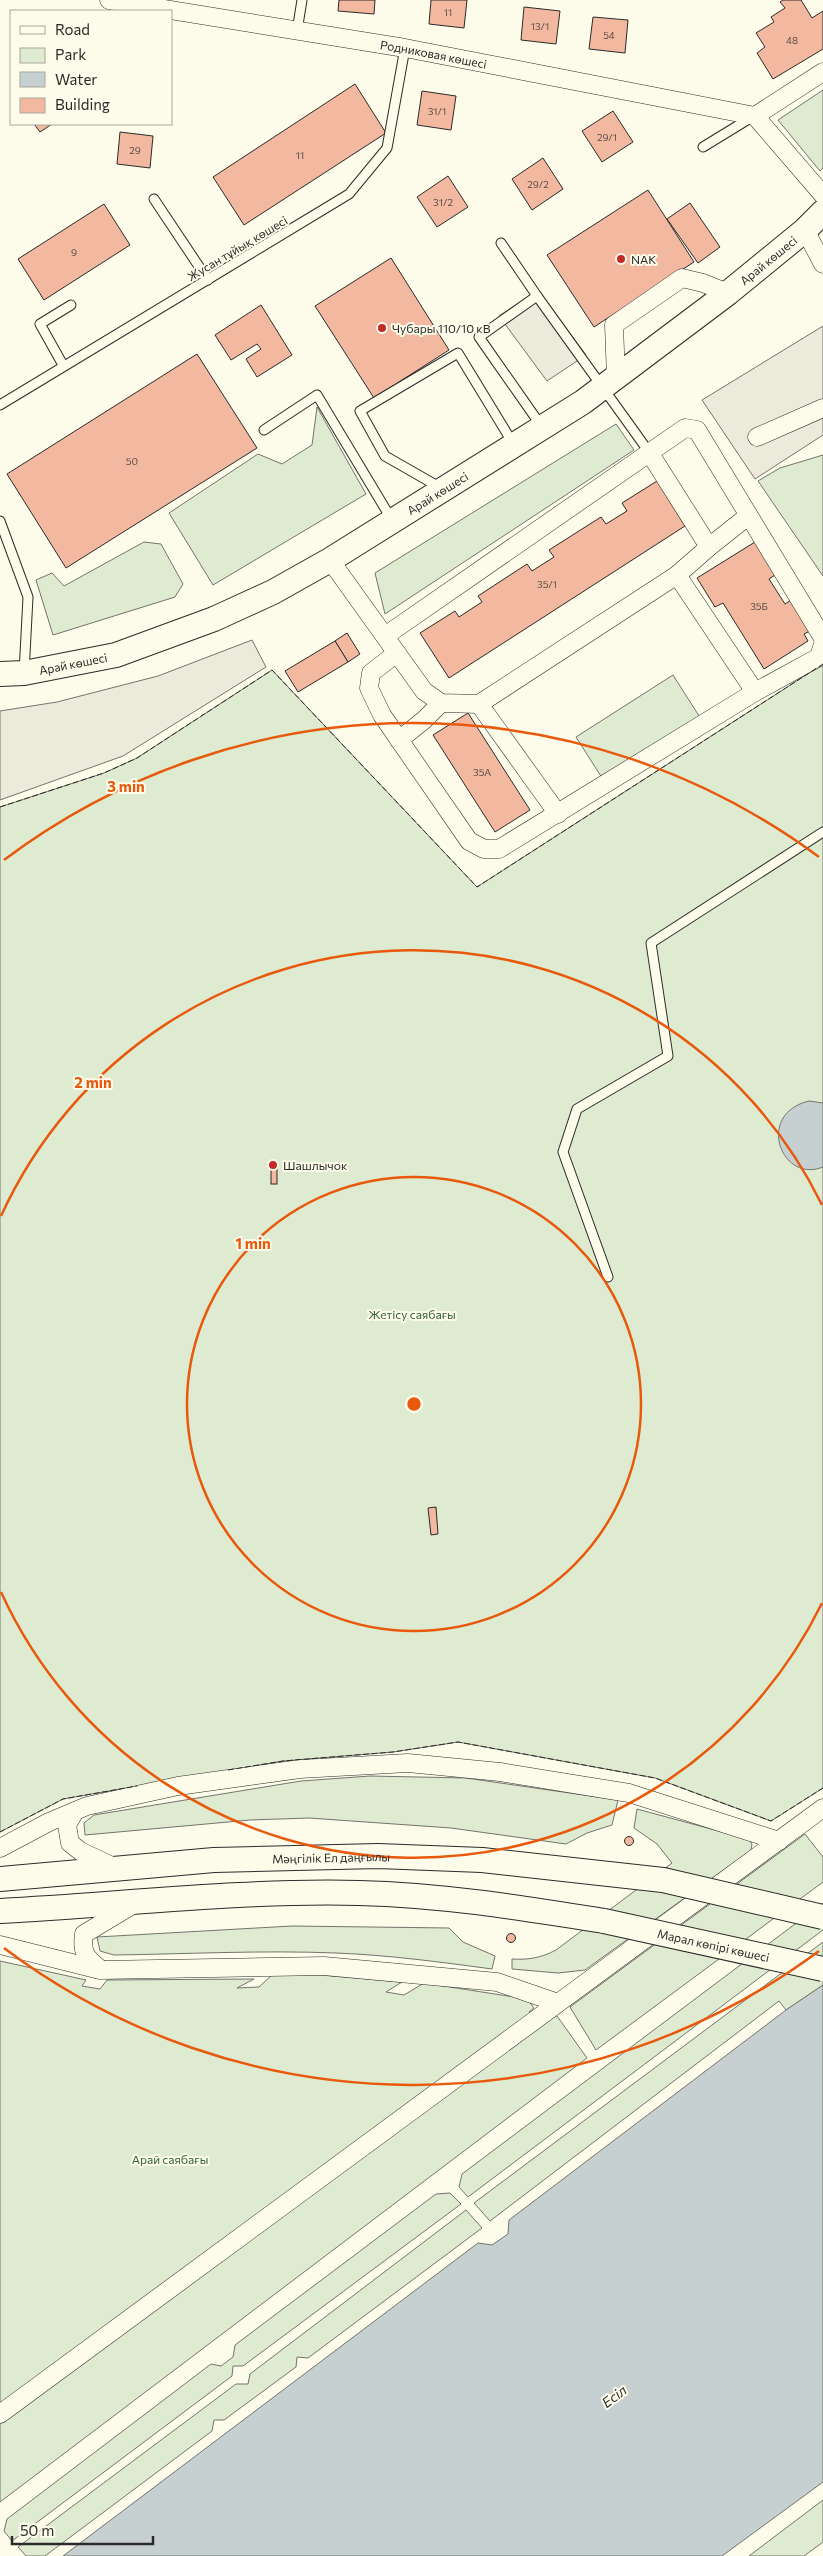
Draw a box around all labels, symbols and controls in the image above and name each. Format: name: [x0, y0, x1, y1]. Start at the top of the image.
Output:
house number: 11: [444, 6, 452, 18]
legend: [10, 10, 172, 125]
text: Road: [55, 20, 90, 38]
house number: 13/1: [531, 20, 549, 32]
house number: 54: [603, 29, 615, 41]
house number: 48: [786, 34, 798, 46]
street label: Родниковая көшесі: [379, 37, 488, 71]
text: Park: [55, 45, 86, 63]
text: Water: [55, 70, 97, 88]
text: Building: [55, 95, 110, 113]
house number: 31/1: [428, 105, 446, 117]
house number: 29/1: [597, 131, 617, 143]
house number: 29: [129, 144, 141, 156]
house number: 11: [296, 149, 304, 161]
house number: 29/2: [527, 178, 549, 190]
house number: 31/2: [433, 196, 453, 208]
street label: Жусан тұйық көшесі: [184, 213, 290, 283]
street label: Арай көшесі: [737, 233, 799, 288]
house number: 9: [71, 246, 77, 258]
place label: NAK: [631, 252, 656, 266]
marker: NAK: [615, 253, 627, 265]
place label: Чубары 110/10 кВ: [392, 321, 491, 335]
marker: Чубары 110/10 кВ: [376, 322, 388, 334]
house number: 50: [126, 455, 138, 467]
street label: Арай көшесі: [404, 469, 471, 517]
house number: 35/1: [537, 578, 557, 590]
house number: 35Б: [750, 600, 768, 612]
street label: Арай көшесі: [38, 650, 108, 677]
house number: 35А: [473, 766, 491, 778]
text: 3 min: [107, 777, 145, 795]
text: 2 min: [74, 1073, 112, 1091]
place label: Шашлычок: [283, 1158, 348, 1172]
marker: Шашлычок: [267, 1159, 279, 1171]
text: 1 min: [235, 1234, 271, 1252]
park label: Жетісу саябағы: [368, 1307, 456, 1321]
centre of rings: [405, 1395, 423, 1413]
street label: Мәңгілік Ел даңғылы: [272, 1849, 390, 1866]
street label: Марал көпірі көшесі: [656, 1926, 771, 1964]
park label: Арай саябағы: [132, 2152, 208, 2166]
water label: Есіл: [598, 2381, 630, 2411]
scale bar: [12, 2514, 154, 2546]
text: 50 m: [20, 2521, 54, 2539]

